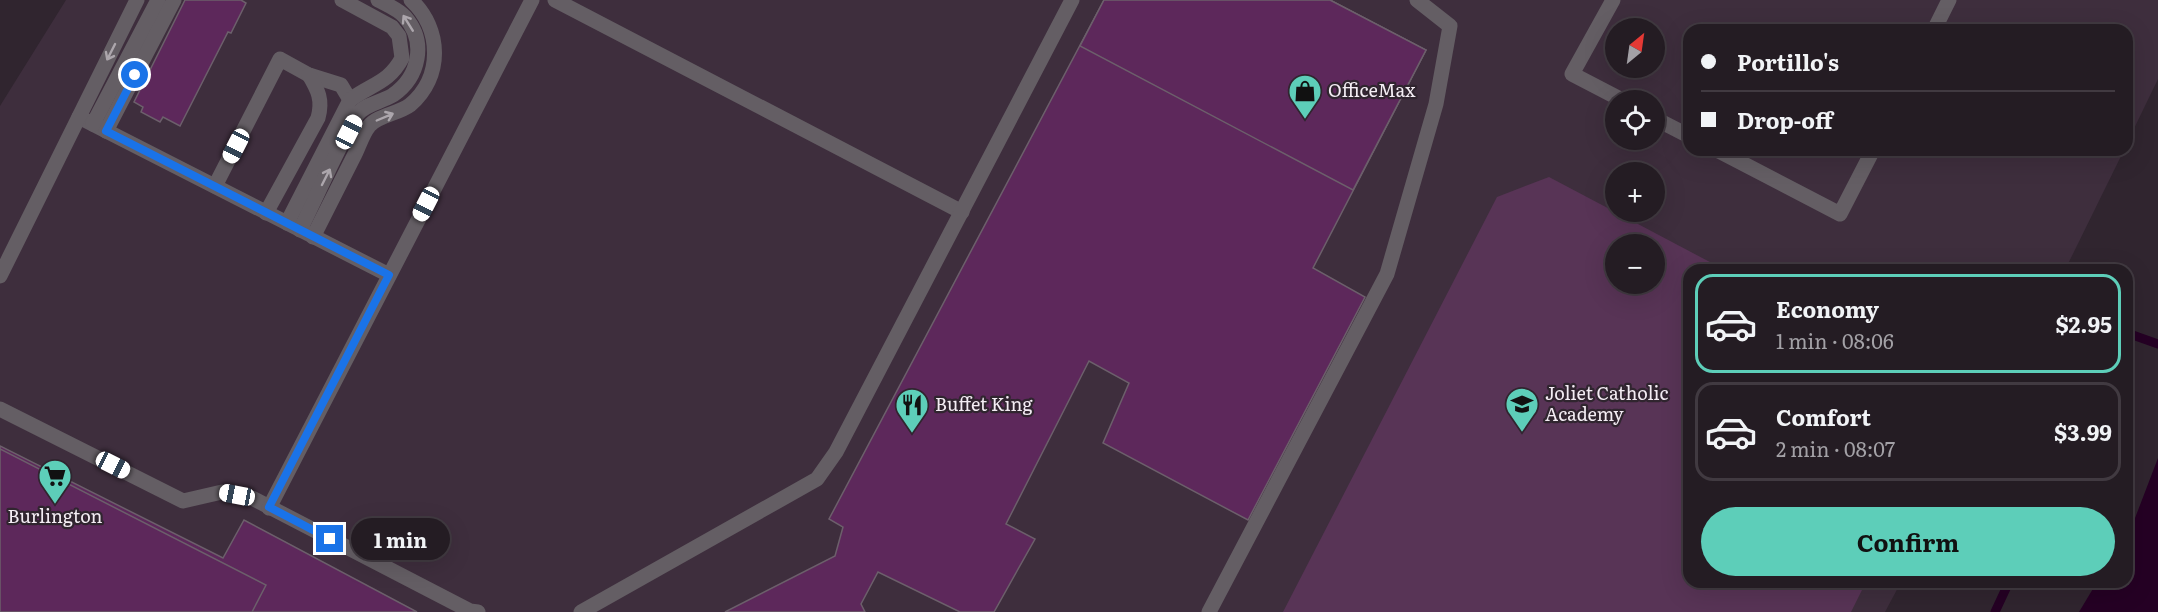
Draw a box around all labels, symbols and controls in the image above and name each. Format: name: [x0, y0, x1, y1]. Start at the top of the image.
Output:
one-way arrow: [402, 15, 414, 32]
north arrow: [1605, 18, 1665, 78]
map controls: [1605, 18, 1665, 294]
one-way arrow: [105, 43, 116, 61]
text: Portillo's: [1737, 45, 1839, 78]
route start: [121, 61, 148, 88]
shop icon: OfficeMax: [1287, 73, 1323, 120]
place label: OfficeMax: [1328, 76, 1416, 103]
button: locate: [1605, 90, 1665, 150]
text: Drop-off: [1737, 103, 1833, 136]
one-way arrow: [375, 111, 394, 122]
car: [333, 112, 365, 152]
car: [220, 126, 252, 166]
button: +: [1605, 162, 1665, 222]
one-way arrow: [321, 169, 332, 187]
car: [410, 184, 442, 224]
button: −: [1605, 234, 1665, 294]
text: Economy: [1776, 292, 1879, 325]
icon: car: [1704, 297, 1758, 351]
text: $2.95: [2055, 307, 2112, 340]
text: 1 min · 08:06: [1776, 325, 1894, 355]
place label: Joliet Catholic Academy: [1545, 379, 1668, 427]
school or university icon: Joliet Catholic Academy: [1504, 386, 1540, 433]
restaurant icon: Buffet King: [894, 387, 930, 434]
place label: Buffet King: [935, 390, 1033, 417]
text: Comfort: [1776, 400, 1871, 433]
icon: car: [1704, 405, 1758, 459]
text: $3.99: [2054, 415, 2112, 448]
text: 2 min · 08:07: [1776, 433, 1895, 463]
car: [93, 449, 133, 481]
supermarket icon: Burlington: [37, 458, 73, 505]
car: [218, 483, 256, 507]
place label: Burlington: [8, 502, 103, 529]
button: Confirm: [1701, 507, 2115, 576]
callout: 1 min: [351, 518, 450, 560]
text: 1 min: [374, 524, 427, 554]
route end: [316, 525, 343, 552]

